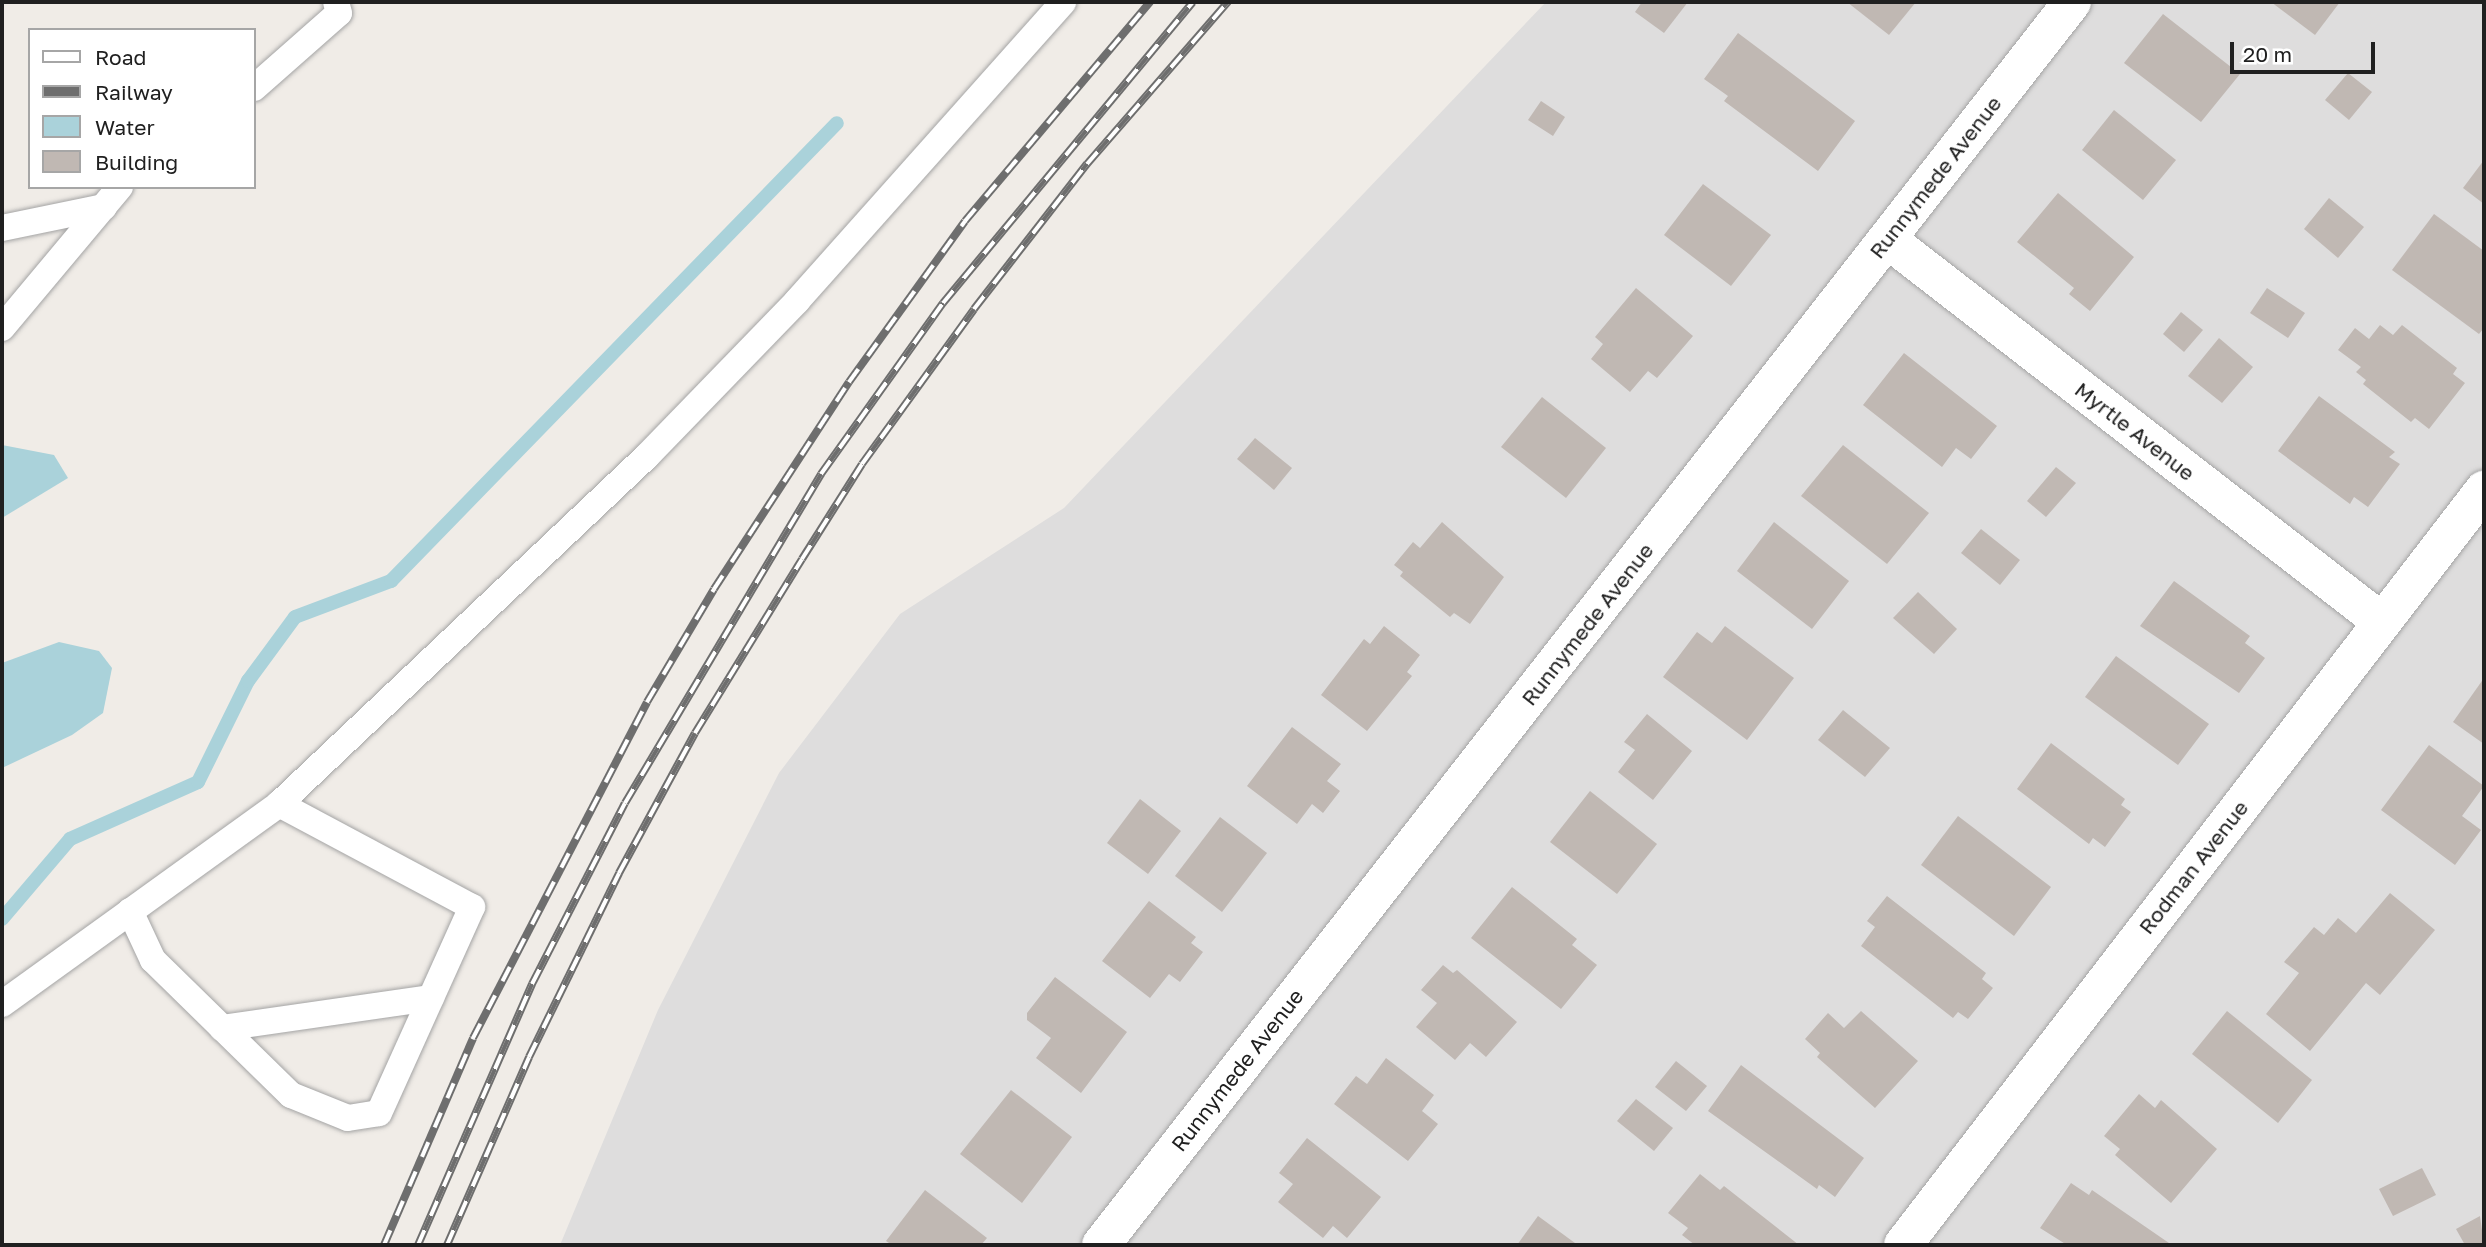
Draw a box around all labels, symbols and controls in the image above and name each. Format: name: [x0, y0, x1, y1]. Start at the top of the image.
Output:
legend: [28, 28, 256, 189]
scale bar: [2234, 28, 2379, 72]
text: 20 m: [2243, 41, 2292, 67]
text: Road: [95, 44, 146, 70]
text: Railway: [95, 79, 173, 105]
street label: Runnymede Avenue: [1864, 91, 2006, 263]
text: Water: [95, 114, 155, 140]
text: Building: [95, 149, 178, 175]
street label: Myrtle Avenue: [2070, 376, 2200, 486]
street label: Runnymede Avenue: [1516, 538, 1658, 710]
street label: Rodman Avenue: [2133, 795, 2253, 939]
street label: Runnymede Avenue: [1166, 984, 1308, 1156]

